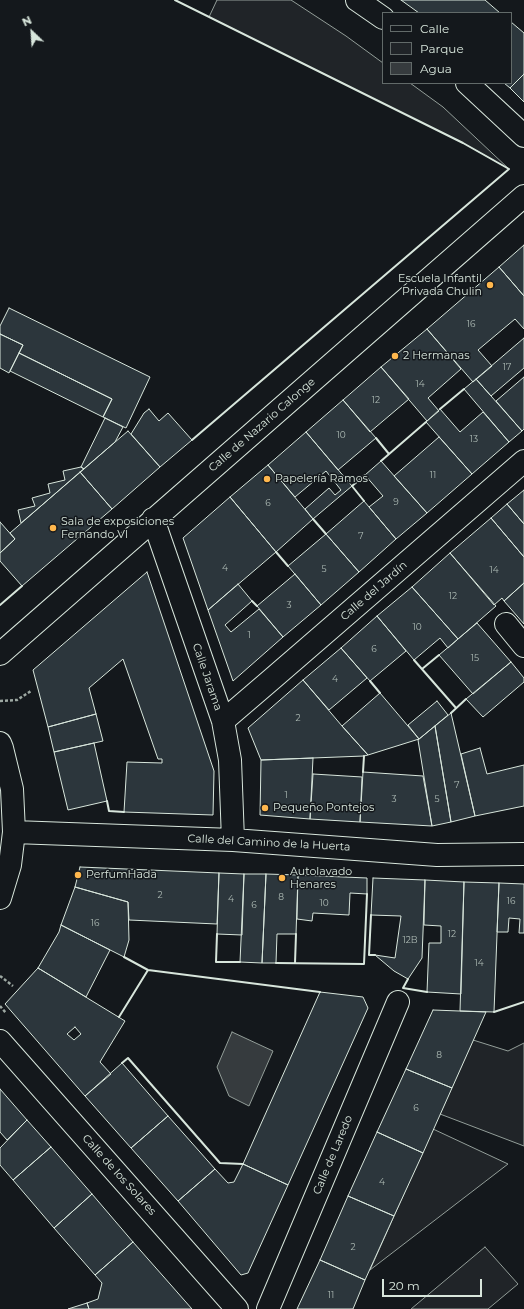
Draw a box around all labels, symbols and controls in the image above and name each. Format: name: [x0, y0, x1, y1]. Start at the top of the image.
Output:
north arrow: [12, 12, 52, 52]
legend: [382, 12, 512, 84]
text: N: [20, 13, 34, 29]
text: Calle: [420, 21, 449, 36]
text: Parque: [420, 41, 464, 56]
text: Agua: [420, 61, 452, 76]
place label: Escuela Infantil Privada Chulin: [398, 272, 482, 298]
marker: Escuela Infantil Privada Chulin: [485, 280, 495, 290]
house number: 16: [467, 319, 475, 329]
place label: 2 Hermanas: [403, 349, 469, 363]
marker: 2 Hermanas: [390, 351, 400, 361]
house number: 17: [503, 362, 511, 372]
street label: Calle de Nazario Calonge: [206, 375, 318, 475]
house number: 14: [415, 379, 425, 389]
house number: 12: [372, 395, 380, 405]
house number: 10: [336, 430, 346, 440]
house number: 13: [470, 434, 478, 444]
house number: 11: [430, 470, 436, 480]
place label: Papelería Ramos: [275, 472, 368, 486]
marker: Papelería Ramos: [262, 474, 272, 484]
house number: 9: [393, 497, 399, 507]
house number: 6: [265, 498, 271, 508]
place label: Sala de exposiciones Fernando VI: [61, 515, 174, 541]
marker: Sala de exposiciones Fernando VI: [48, 523, 58, 533]
house number: 7: [358, 531, 364, 541]
street label: Calle del Jardín: [338, 559, 410, 623]
house number: 4: [222, 563, 228, 573]
house number: 5: [321, 564, 327, 574]
house number: 14: [489, 565, 499, 575]
house number: 12: [449, 591, 457, 601]
house number: 3: [286, 600, 292, 610]
house number: 10: [412, 622, 422, 632]
house number: 1: [247, 630, 251, 640]
street label: Calle Jarama: [189, 642, 225, 712]
house number: 6: [371, 644, 377, 654]
house number: 15: [471, 653, 479, 663]
house number: 4: [332, 674, 338, 684]
house number: 2: [295, 713, 301, 723]
house number: 7: [454, 780, 460, 790]
house number: 1: [284, 790, 288, 800]
house number: 3: [391, 794, 397, 804]
house number: 5: [434, 794, 440, 804]
place label: Pequeño Pontejos: [273, 801, 374, 815]
marker: Pequeño Pontejos: [260, 803, 270, 813]
street label: Calle del Camino de la Huerta: [187, 832, 351, 854]
place label: Autolavado Henares: [290, 865, 352, 891]
place label: PerfumHada: [86, 868, 157, 882]
marker: PerfumHada: [73, 870, 83, 880]
marker: Autolavado Henares: [277, 873, 287, 883]
house number: 2: [157, 890, 163, 900]
house number: 8: [278, 892, 284, 902]
house number: 4: [228, 894, 234, 904]
house number: 16: [507, 896, 515, 906]
house number: 10: [319, 898, 329, 908]
house number: 6: [251, 900, 257, 910]
house number: 16: [91, 918, 99, 928]
house number: 12: [448, 929, 456, 939]
house number: 12B: [402, 935, 418, 945]
house number: 14: [474, 958, 484, 968]
house number: 8: [436, 1050, 442, 1060]
house number: 6: [413, 1103, 419, 1113]
street label: Calle de Laredo: [310, 1113, 356, 1197]
street label: Calle de los Solares: [79, 1132, 159, 1218]
house number: 4: [379, 1177, 385, 1187]
house number: 2: [350, 1242, 356, 1252]
scale bar: [384, 1271, 484, 1297]
text: 20 m: [389, 1278, 420, 1293]
house number: 11: [328, 1290, 334, 1300]

